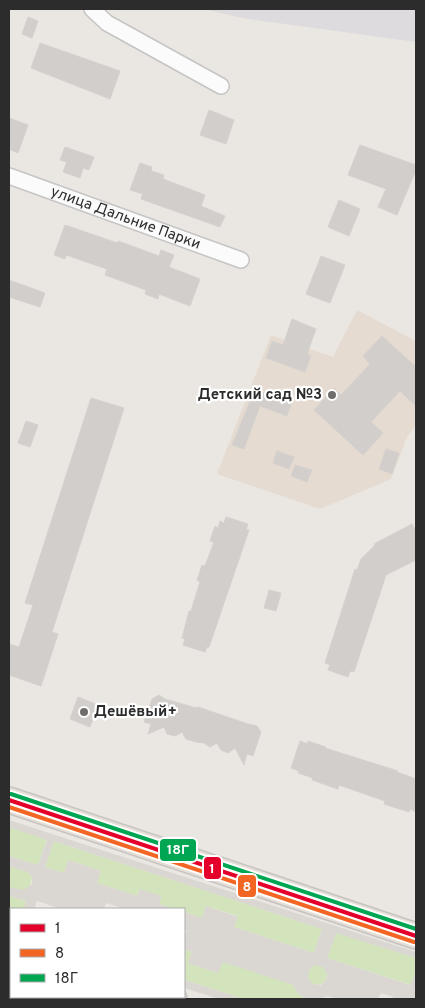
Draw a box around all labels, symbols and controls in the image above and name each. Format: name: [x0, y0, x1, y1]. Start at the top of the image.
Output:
street label: улица Дальние Парки: [48, 182, 203, 254]
place label: Детский сад №3: [198, 386, 322, 405]
marker: Детский сад №3: [326, 389, 338, 401]
place label: Дешёвый+: [94, 703, 177, 722]
marker: Дешёвый+: [78, 706, 90, 718]
line badge: 18Г: [159, 838, 197, 862]
text: 18Г: [167, 842, 189, 859]
line badge: 1: [203, 856, 222, 880]
text: 1: [209, 861, 215, 878]
line badge: 8: [237, 874, 257, 898]
text: 8: [243, 879, 251, 896]
legend: [10, 908, 185, 998]
text: 1: [55, 920, 61, 939]
text: 8: [55, 945, 64, 964]
text: 18Г: [55, 970, 78, 989]

